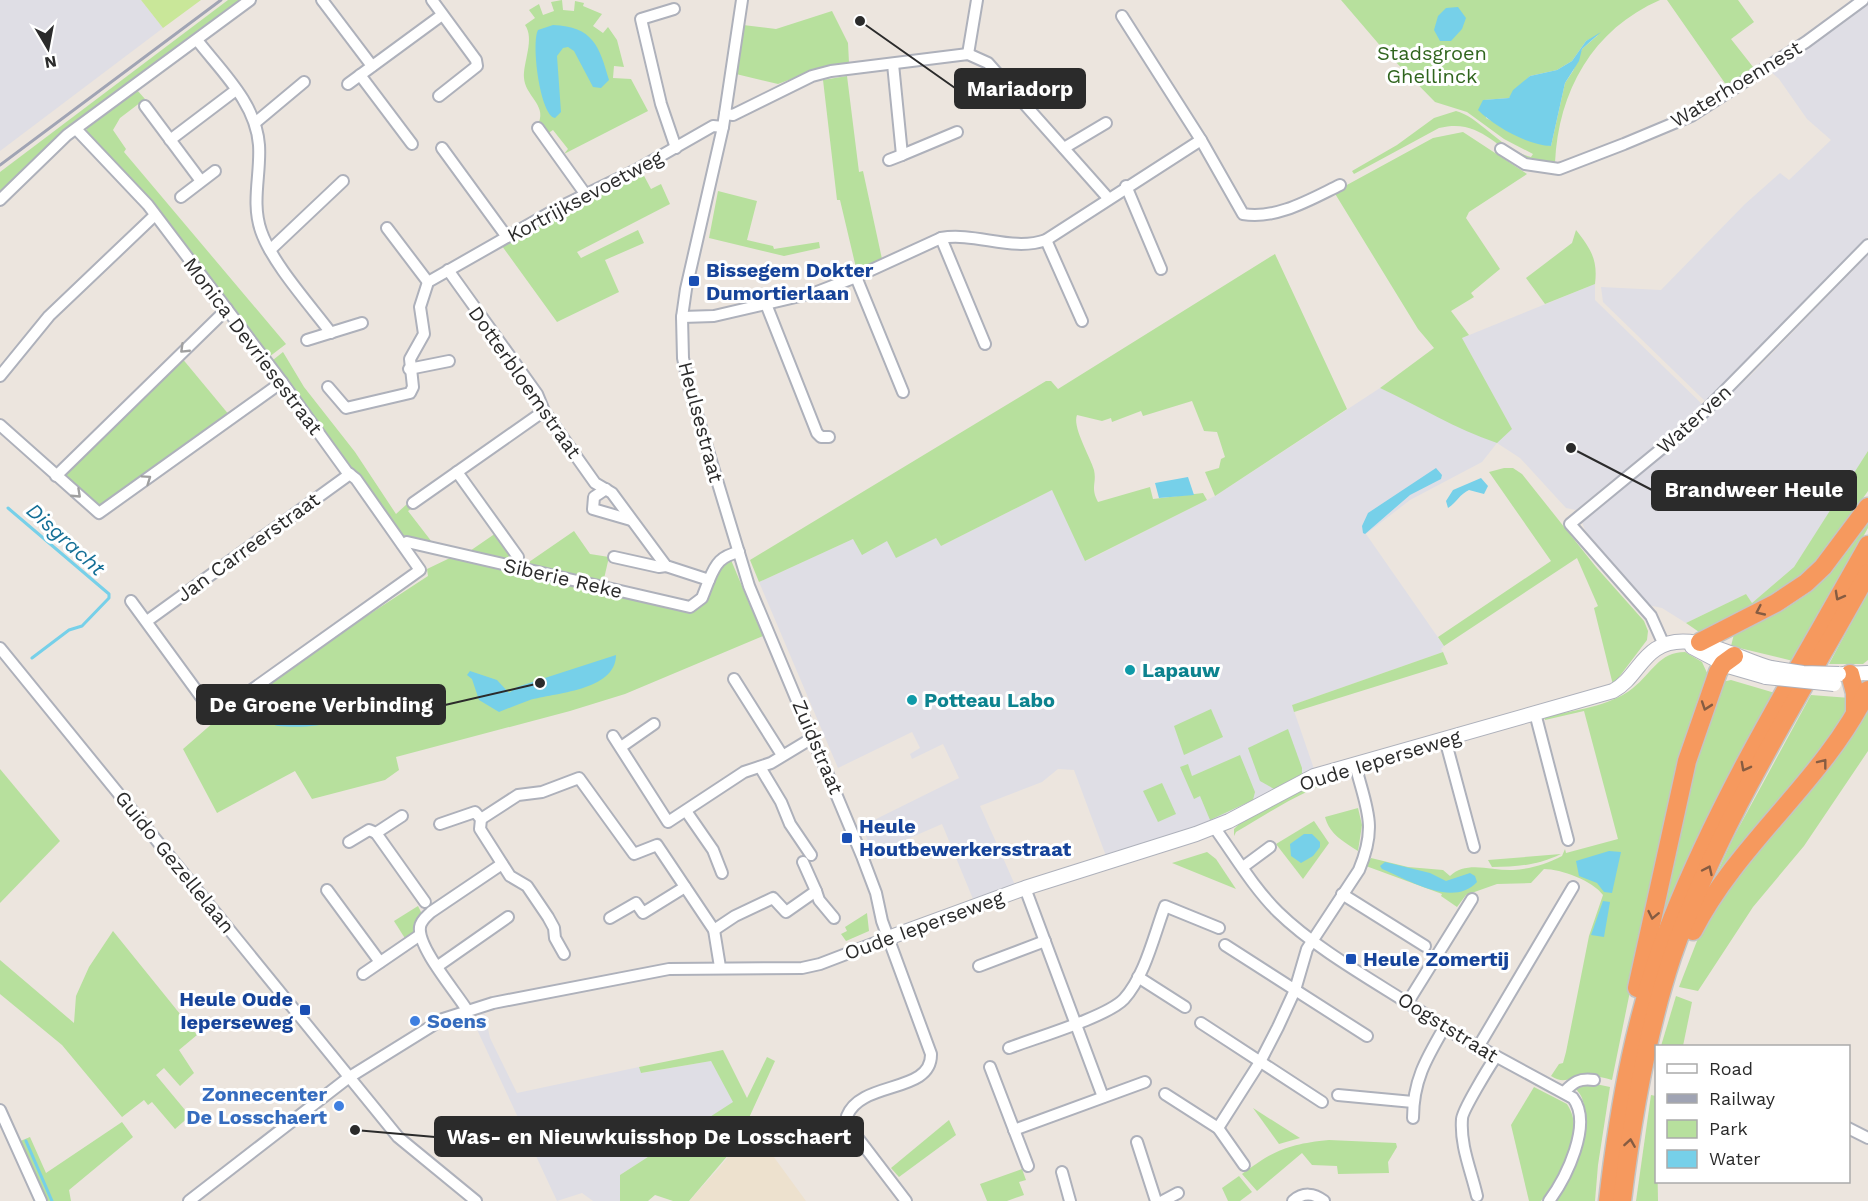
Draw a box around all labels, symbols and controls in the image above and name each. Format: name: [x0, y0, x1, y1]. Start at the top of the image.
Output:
north arrow: [18, 18, 78, 78]
street label: Waterhoennest: [1666, 35, 1806, 133]
park label: Stadsgroen Ghellinck: [1377, 41, 1487, 88]
text: N: [43, 52, 58, 73]
callout: Mariadorp: [955, 69, 1085, 108]
text: Mariadorp: [967, 76, 1073, 101]
street label: Kortrijksevoetweg: [503, 145, 667, 247]
street label: Monica Devriesestraat: [178, 252, 328, 440]
place label: Bissegem Dokter Dumortierlaan: [706, 258, 874, 305]
marker: Bissegem Dokter Dumortierlaan: [687, 274, 701, 288]
street label: Dotterbloemstraat: [464, 301, 587, 463]
one-way arrow: [181, 342, 191, 353]
street label: Heulsestraat: [673, 359, 729, 486]
street label: Waterven: [1652, 379, 1736, 459]
callout: Brandweer Heule: [1652, 471, 1856, 510]
one-way arrow: [140, 475, 151, 486]
text: Brandweer Heule: [1665, 477, 1843, 502]
one-way arrow: [71, 487, 81, 498]
street label: Jan Carreerstraat: [172, 487, 325, 607]
water label: Disgracht: [22, 497, 111, 581]
street label: Siberie Reke: [501, 553, 625, 603]
one-way arrow: [1835, 590, 1847, 600]
one-way arrow: [1755, 604, 1766, 616]
place label: Lapauw: [1142, 658, 1220, 682]
marker: Lapauw: [1123, 663, 1137, 677]
callout: De Groene Verbinding: [197, 685, 445, 724]
place label: Potteau Labo: [924, 688, 1055, 712]
text: De Groene Verbinding: [209, 692, 433, 717]
marker: Potteau Labo: [905, 693, 919, 707]
street label: Zuidstraat: [787, 696, 849, 798]
one-way arrow: [1701, 700, 1714, 711]
street label: Oude Ieperseweg: [1296, 724, 1464, 796]
one-way arrow: [1816, 759, 1827, 770]
one-way arrow: [1741, 760, 1752, 771]
street label: Guido Gezellelaan: [110, 786, 240, 938]
place label: Heule Houtbewerkersstraat: [859, 814, 1071, 861]
marker: Heule Houtbewerkersstraat: [840, 831, 854, 845]
one-way arrow: [1701, 866, 1713, 877]
street label: Oude Ieperseweg: [841, 885, 1007, 965]
one-way arrow: [1647, 910, 1660, 920]
place label: Heule Zomertij: [1363, 947, 1509, 971]
marker: Heule Zomertij: [1344, 952, 1358, 966]
place label: Heule Oude Ieperseweg: [179, 987, 294, 1034]
street label: Oogststraat: [1393, 987, 1503, 1068]
marker: Heule Oude Ieperseweg: [298, 1003, 312, 1017]
place label: Soens: [427, 1009, 487, 1033]
marker: Soens: [408, 1014, 422, 1028]
legend: [1655, 1045, 1850, 1183]
text: Road: [1709, 1058, 1753, 1079]
place label: Zonnecenter De Losschaert: [186, 1082, 327, 1129]
text: Railway: [1709, 1088, 1776, 1109]
marker: Zonnecenter De Losschaert: [332, 1099, 346, 1113]
callout: Was- en Nieuwkuisshop De Losschaert: [435, 1117, 863, 1156]
text: Park: [1709, 1118, 1748, 1139]
text: Was- en Nieuwkuisshop De Losschaert: [447, 1124, 851, 1149]
one-way arrow: [1623, 1138, 1635, 1148]
text: Water: [1709, 1148, 1761, 1169]

